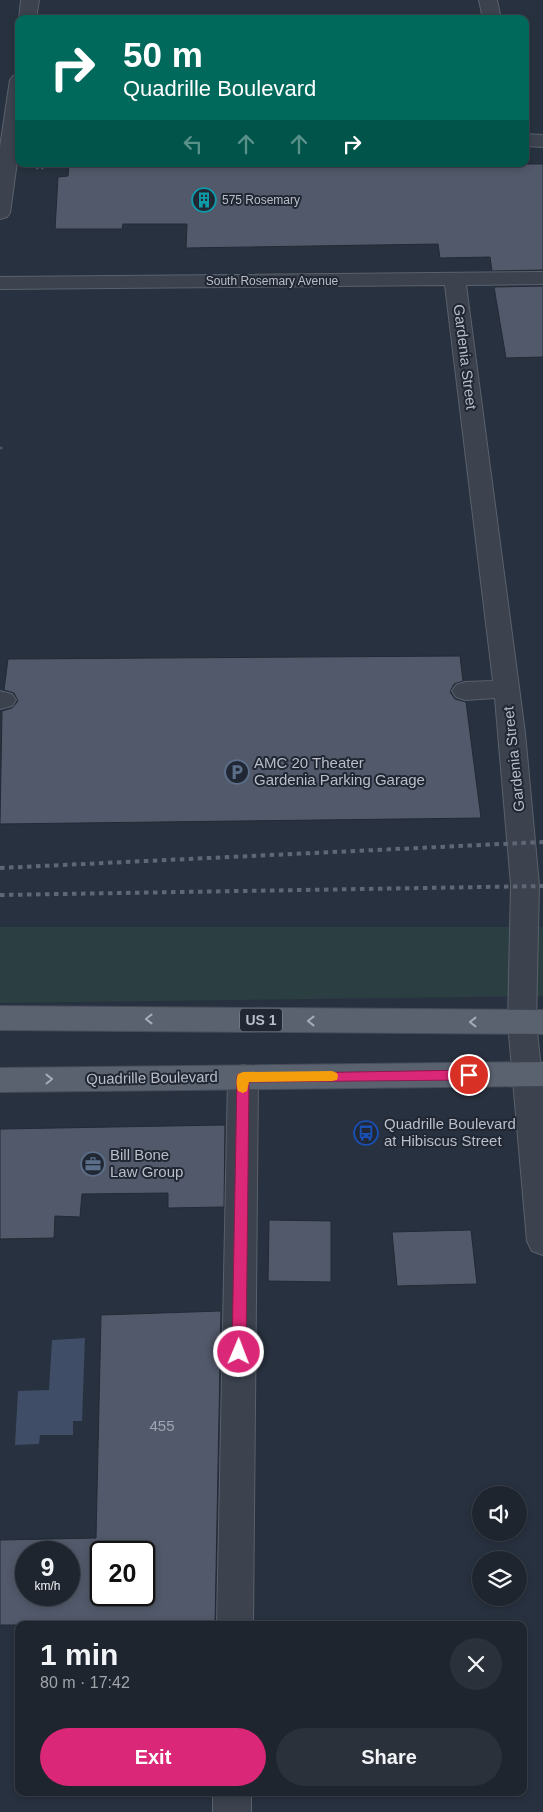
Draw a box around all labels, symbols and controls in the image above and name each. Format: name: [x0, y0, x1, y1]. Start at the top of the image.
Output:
icon: right: [40, 35, 105, 100]
text: 50 m: [123, 35, 203, 74]
text: Quadrille Boulevard: [123, 76, 316, 101]
icon: left: [179, 130, 207, 158]
icon: ahead: [232, 130, 260, 158]
icon: ahead: [285, 130, 313, 158]
icon: right: [338, 130, 366, 158]
building icon: 575 Rosemary: [191, 187, 217, 213]
place label: 575 Rosemary: [222, 193, 300, 207]
street label: South Rosemary Avenue: [206, 274, 339, 288]
street label: Gardenia Street: [451, 303, 480, 411]
street label: Gardenia Street: [499, 705, 527, 813]
place label: AMC 20 Theater Gardenia Parking Garage: [254, 754, 425, 788]
parking icon: AMC 20 Theater Gardenia Parking Garage: [224, 759, 250, 785]
road number: US 1: [240, 1008, 282, 1032]
one-way arrow: [144, 1014, 152, 1024]
one-way arrow: [307, 1016, 314, 1026]
one-way arrow: [469, 1017, 477, 1027]
pin: [448, 1054, 490, 1096]
icon: arrive: [455, 1061, 483, 1089]
street label: Quadrille Boulevard: [86, 1068, 218, 1087]
one-way arrow: [45, 1074, 53, 1084]
place label: Quadrille Boulevard at Hibiscus Street: [384, 1115, 516, 1149]
bus stop icon: Quadrille Boulevard at Hibiscus Street: [353, 1120, 379, 1146]
place label: Bill Bone Law Group: [110, 1146, 183, 1180]
office icon: Bill Bone Law Group: [80, 1151, 106, 1177]
position arrow: [212, 1325, 264, 1377]
house number: 455: [149, 1417, 175, 1434]
map controls: [472, 1486, 527, 1606]
button: sound: [472, 1486, 527, 1541]
speed limit sign: 20: [90, 1541, 155, 1606]
button: layers: [472, 1551, 527, 1606]
text: 9: [41, 1553, 54, 1581]
text: km/h: [34, 1579, 61, 1593]
text: 1 min: [40, 1638, 118, 1671]
button: close: [450, 1638, 502, 1690]
text: 80 m · 17:42: [40, 1674, 130, 1691]
button: Exit: [40, 1728, 266, 1786]
button: Share: [276, 1728, 502, 1786]

